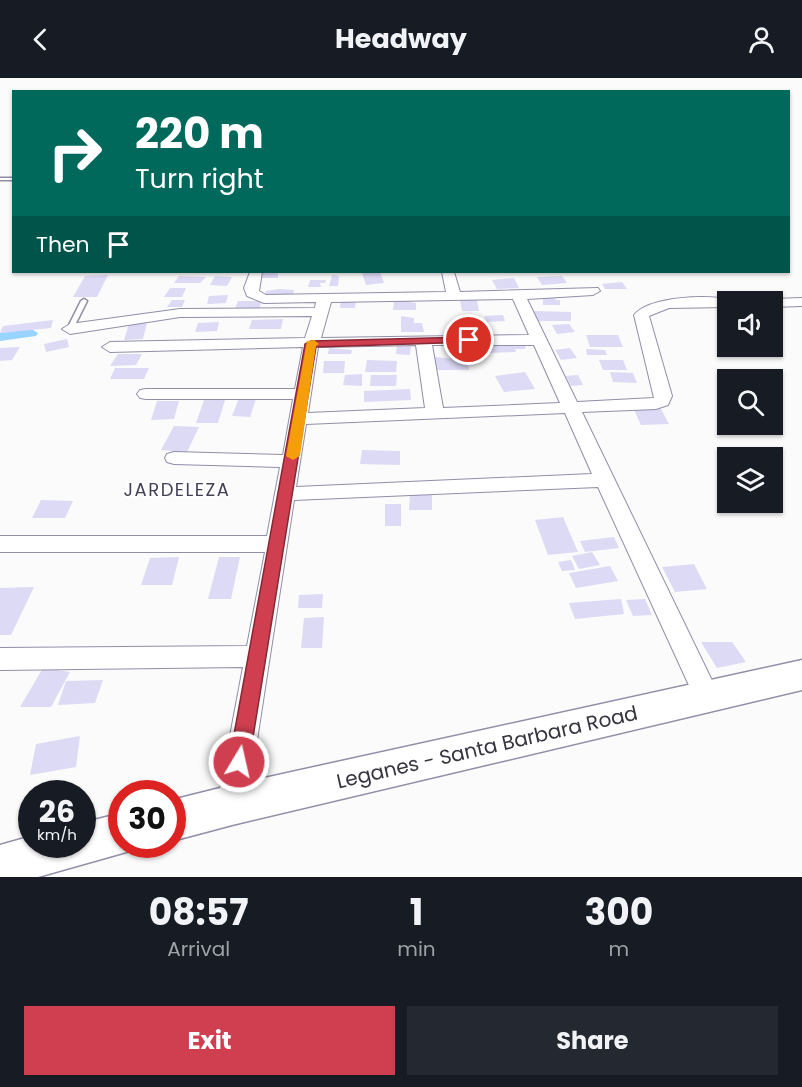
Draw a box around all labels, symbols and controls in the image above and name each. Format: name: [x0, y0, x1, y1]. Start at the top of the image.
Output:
text: Headway: [335, 20, 467, 57]
icon: back: [24, 23, 57, 56]
icon: person: [745, 23, 778, 56]
text: 220 m: [135, 104, 264, 163]
icon: right: [36, 114, 114, 192]
text: Turn right: [135, 160, 264, 197]
icon: arrive: [102, 228, 135, 261]
text: Then: [36, 229, 90, 260]
map controls: [717, 291, 783, 513]
button: sound: [717, 291, 783, 357]
pin: [443, 314, 494, 365]
icon: arrive: [452, 323, 485, 356]
button: search: [717, 369, 783, 435]
button: layers: [717, 447, 783, 513]
district label: JARDELEZA: [124, 477, 230, 502]
street label: Leganes - Santa Barbara Road: [334, 699, 640, 795]
position arrow: [207, 730, 271, 794]
speed limit sign: 30: [108, 780, 186, 858]
text: 26: [39, 790, 75, 833]
text: km/h: [37, 824, 77, 845]
text: 08:57: [149, 887, 249, 938]
text: 1: [410, 887, 423, 938]
text: 300: [584, 887, 653, 938]
text: Arrival: [167, 935, 230, 963]
text: min: [397, 935, 436, 963]
text: m: [609, 935, 629, 963]
button: Exit: [24, 1006, 395, 1075]
button: Share: [407, 1006, 778, 1075]

